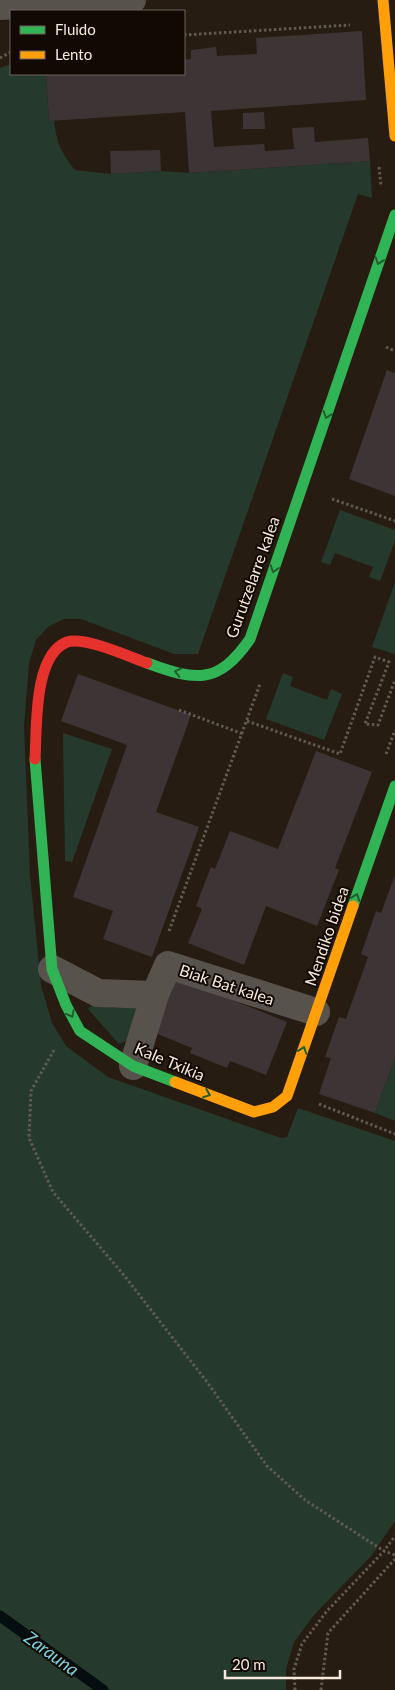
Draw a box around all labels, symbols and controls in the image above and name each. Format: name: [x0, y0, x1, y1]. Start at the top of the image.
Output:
legend: [10, 10, 185, 75]
text: Fluido: [55, 20, 96, 38]
text: Lento: [55, 45, 92, 63]
one-way arrow: [375, 256, 385, 265]
one-way arrow: [322, 410, 332, 419]
street label: Gurutzelarre kalea: [221, 513, 283, 641]
one-way arrow: [270, 564, 280, 572]
one-way arrow: [173, 667, 182, 678]
street label: Mendiko bidea: [300, 884, 352, 988]
one-way arrow: [351, 893, 361, 901]
street label: Biak Bat kalea: [177, 960, 277, 1008]
one-way arrow: [65, 1008, 75, 1017]
street label: Kale Txikia: [132, 1038, 208, 1084]
one-way arrow: [297, 1046, 307, 1055]
one-way arrow: [202, 1088, 211, 1098]
water label: Zarauna: [20, 1625, 84, 1680]
scale bar: [225, 1648, 340, 1680]
text: 20 m: [232, 1655, 266, 1673]

